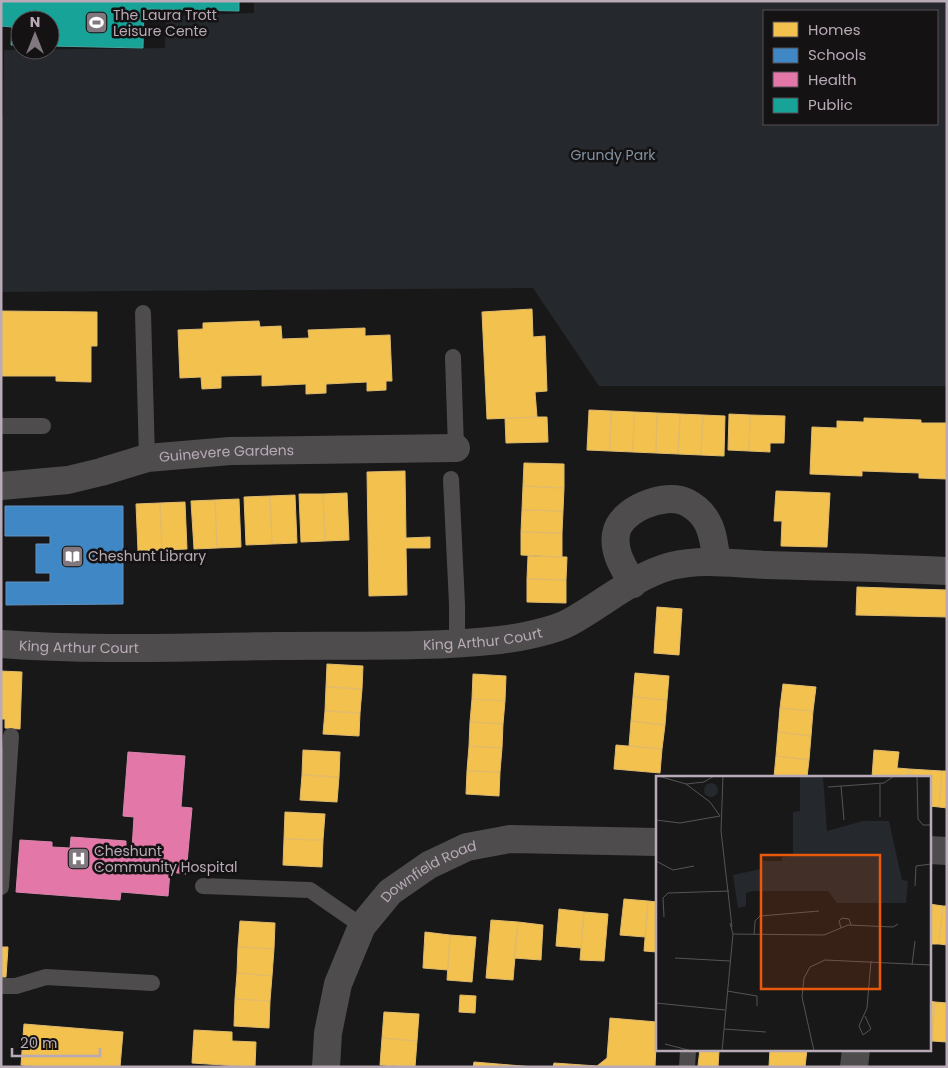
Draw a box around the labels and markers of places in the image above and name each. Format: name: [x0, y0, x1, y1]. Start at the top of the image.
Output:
place label: The Laura Trott Leisure Cente: [113, 5, 217, 41]
sports icon: The Laura Trott Leisure Cente: [85, 11, 109, 35]
library icon: Cheshunt Library: [60, 544, 84, 568]
place label: Cheshunt Library: [88, 546, 206, 566]
place label: Cheshunt Community Hospital: [94, 841, 238, 877]
hospital icon: Cheshunt Community Hospital: [66, 847, 90, 871]

